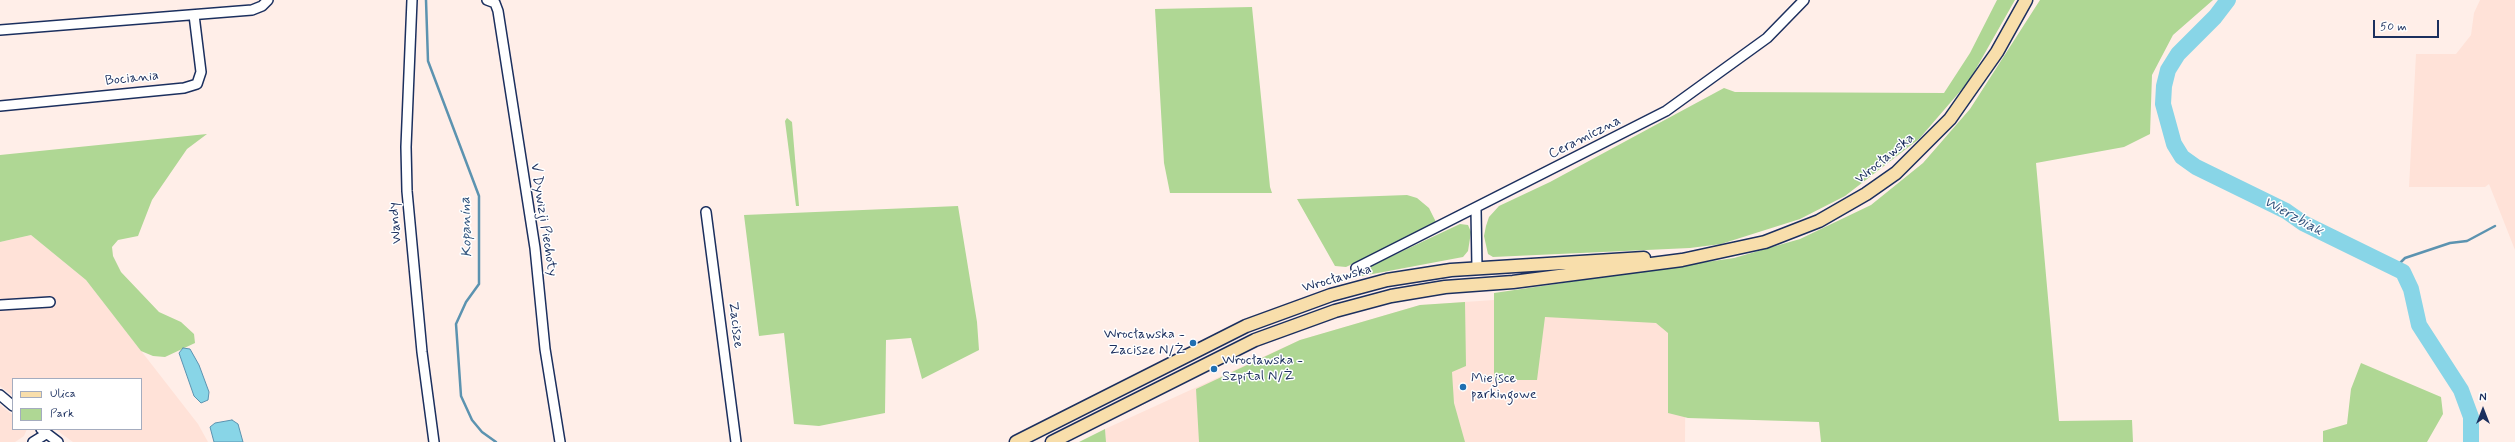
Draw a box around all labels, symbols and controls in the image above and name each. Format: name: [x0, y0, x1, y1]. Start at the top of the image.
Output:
scale bar: [2375, 12, 2441, 38]
text: 50 m: [2380, 19, 2407, 35]
street label: Bociania: [104, 68, 160, 90]
street label: Ceramiczna: [1546, 113, 1624, 163]
street label: Wrocławska: [1852, 130, 1918, 188]
street label: V Dywizji Piechoty: [526, 162, 560, 278]
water label: Wierzbiak: [2260, 193, 2326, 241]
water label: Kopanina: [457, 196, 477, 258]
street label: Wandy: [386, 202, 406, 244]
street label: Wrocławska: [1300, 261, 1374, 297]
street label: Zacisze: [724, 301, 746, 349]
place label: Wrocławska - Zacisze N/Ż: [1104, 327, 1185, 360]
marker: Wrocławska - Zacisze N/Ż: [1188, 338, 1198, 348]
place label: Wrocławska - Szpital N/Ż: [1222, 353, 1303, 386]
marker: Wrocławska - Szpital N/Ż: [1209, 364, 1219, 374]
place label: Miejsce parkingowe: [1471, 371, 1537, 404]
legend: [12, 378, 142, 430]
marker: Miejsce parkingowe: [1458, 382, 1468, 392]
text: Ulica: [50, 386, 76, 402]
north arrow: [2463, 390, 2503, 430]
text: N: [2479, 391, 2487, 405]
text: Park: [50, 406, 74, 422]

